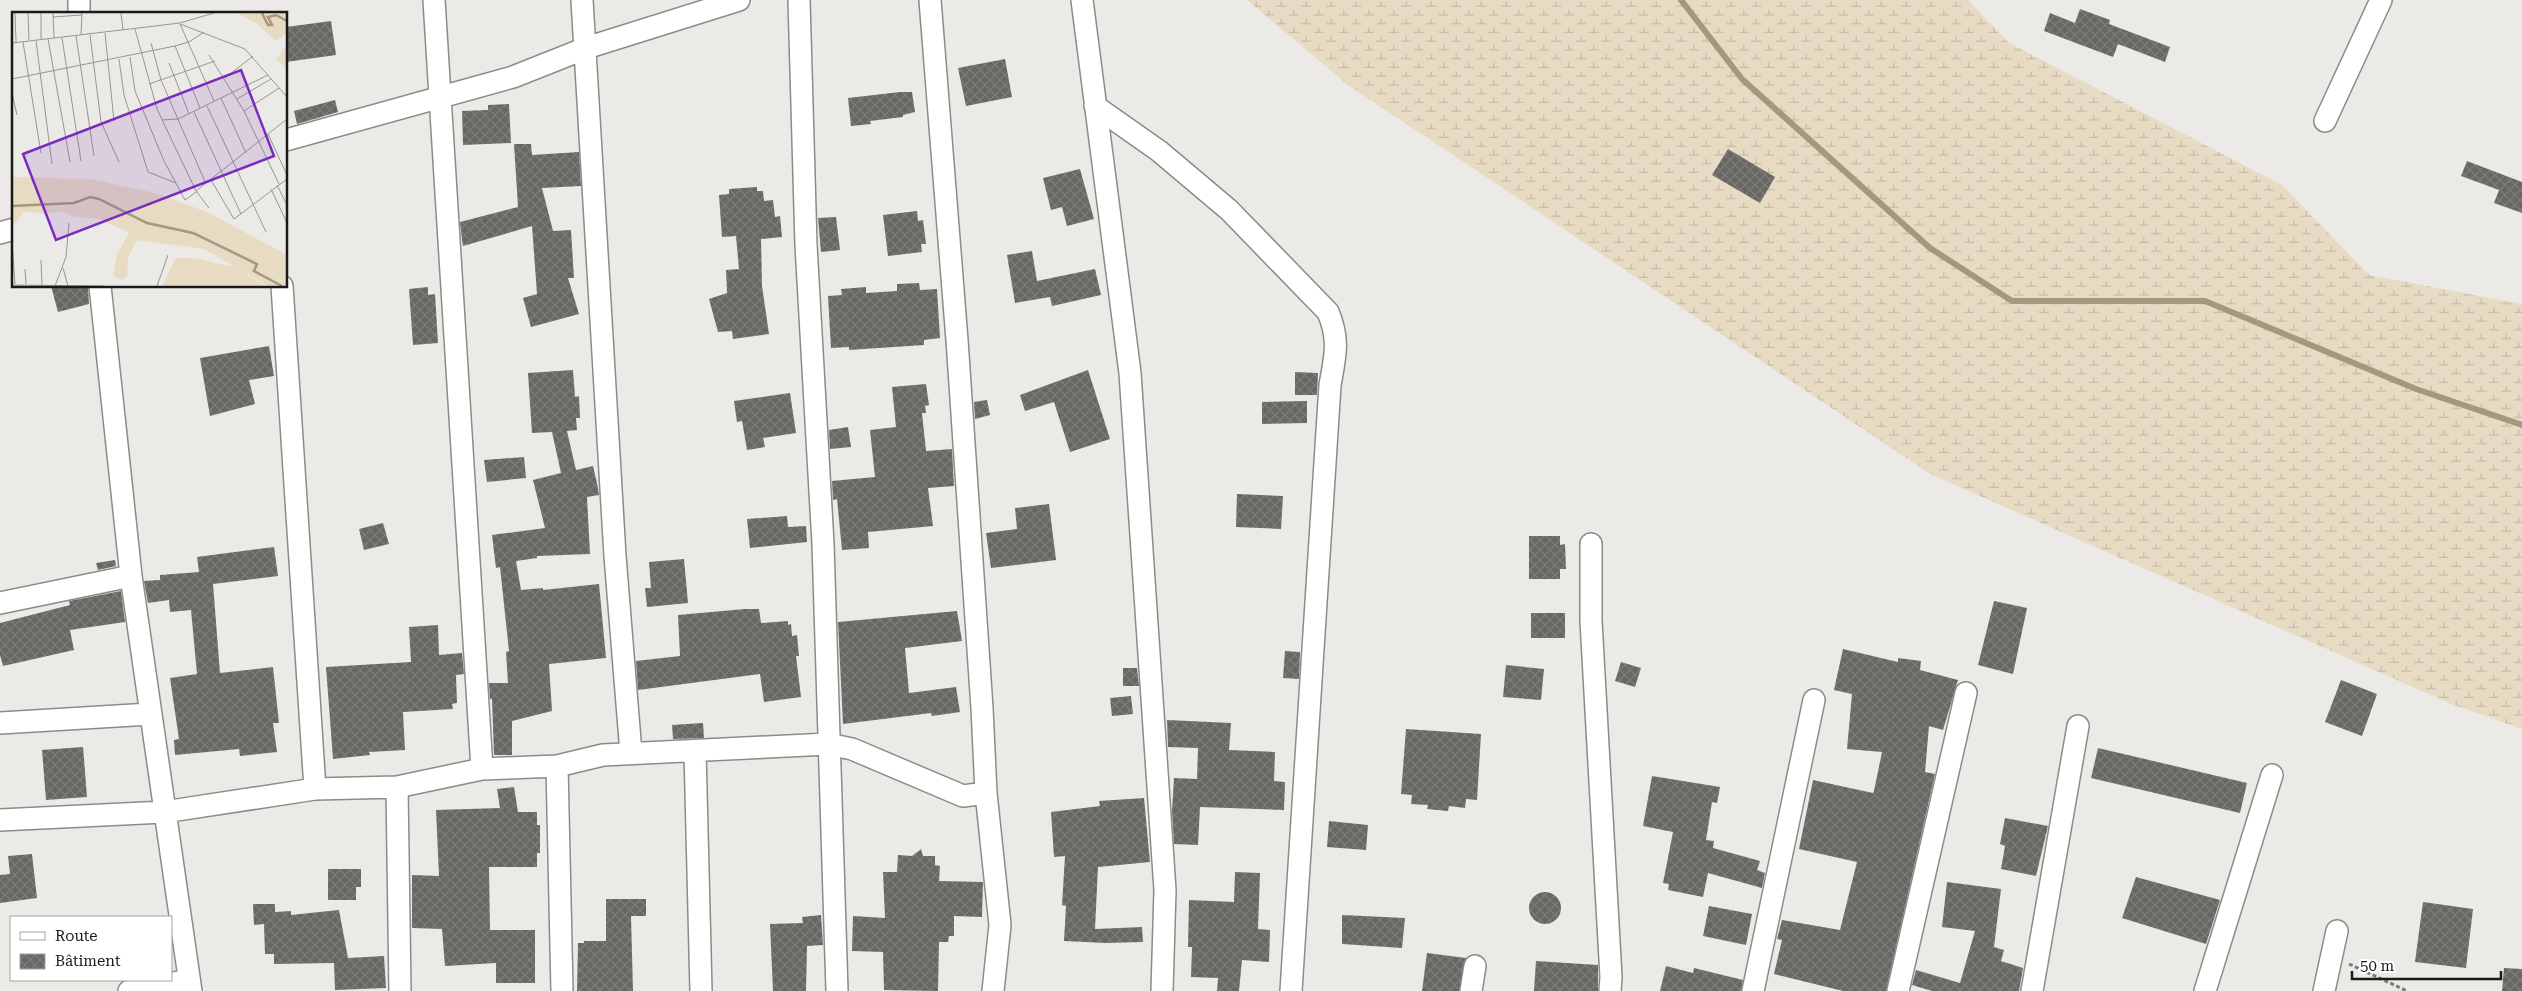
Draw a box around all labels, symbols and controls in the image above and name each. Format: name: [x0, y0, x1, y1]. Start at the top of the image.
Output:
inset map: [12, 12, 288, 288]
legend: [10, 916, 172, 981]
text: Route: [55, 927, 97, 945]
scale bar: [2352, 948, 2501, 980]
text: Bâtiment: [55, 952, 121, 970]
text: 50 m: [2360, 957, 2395, 975]

